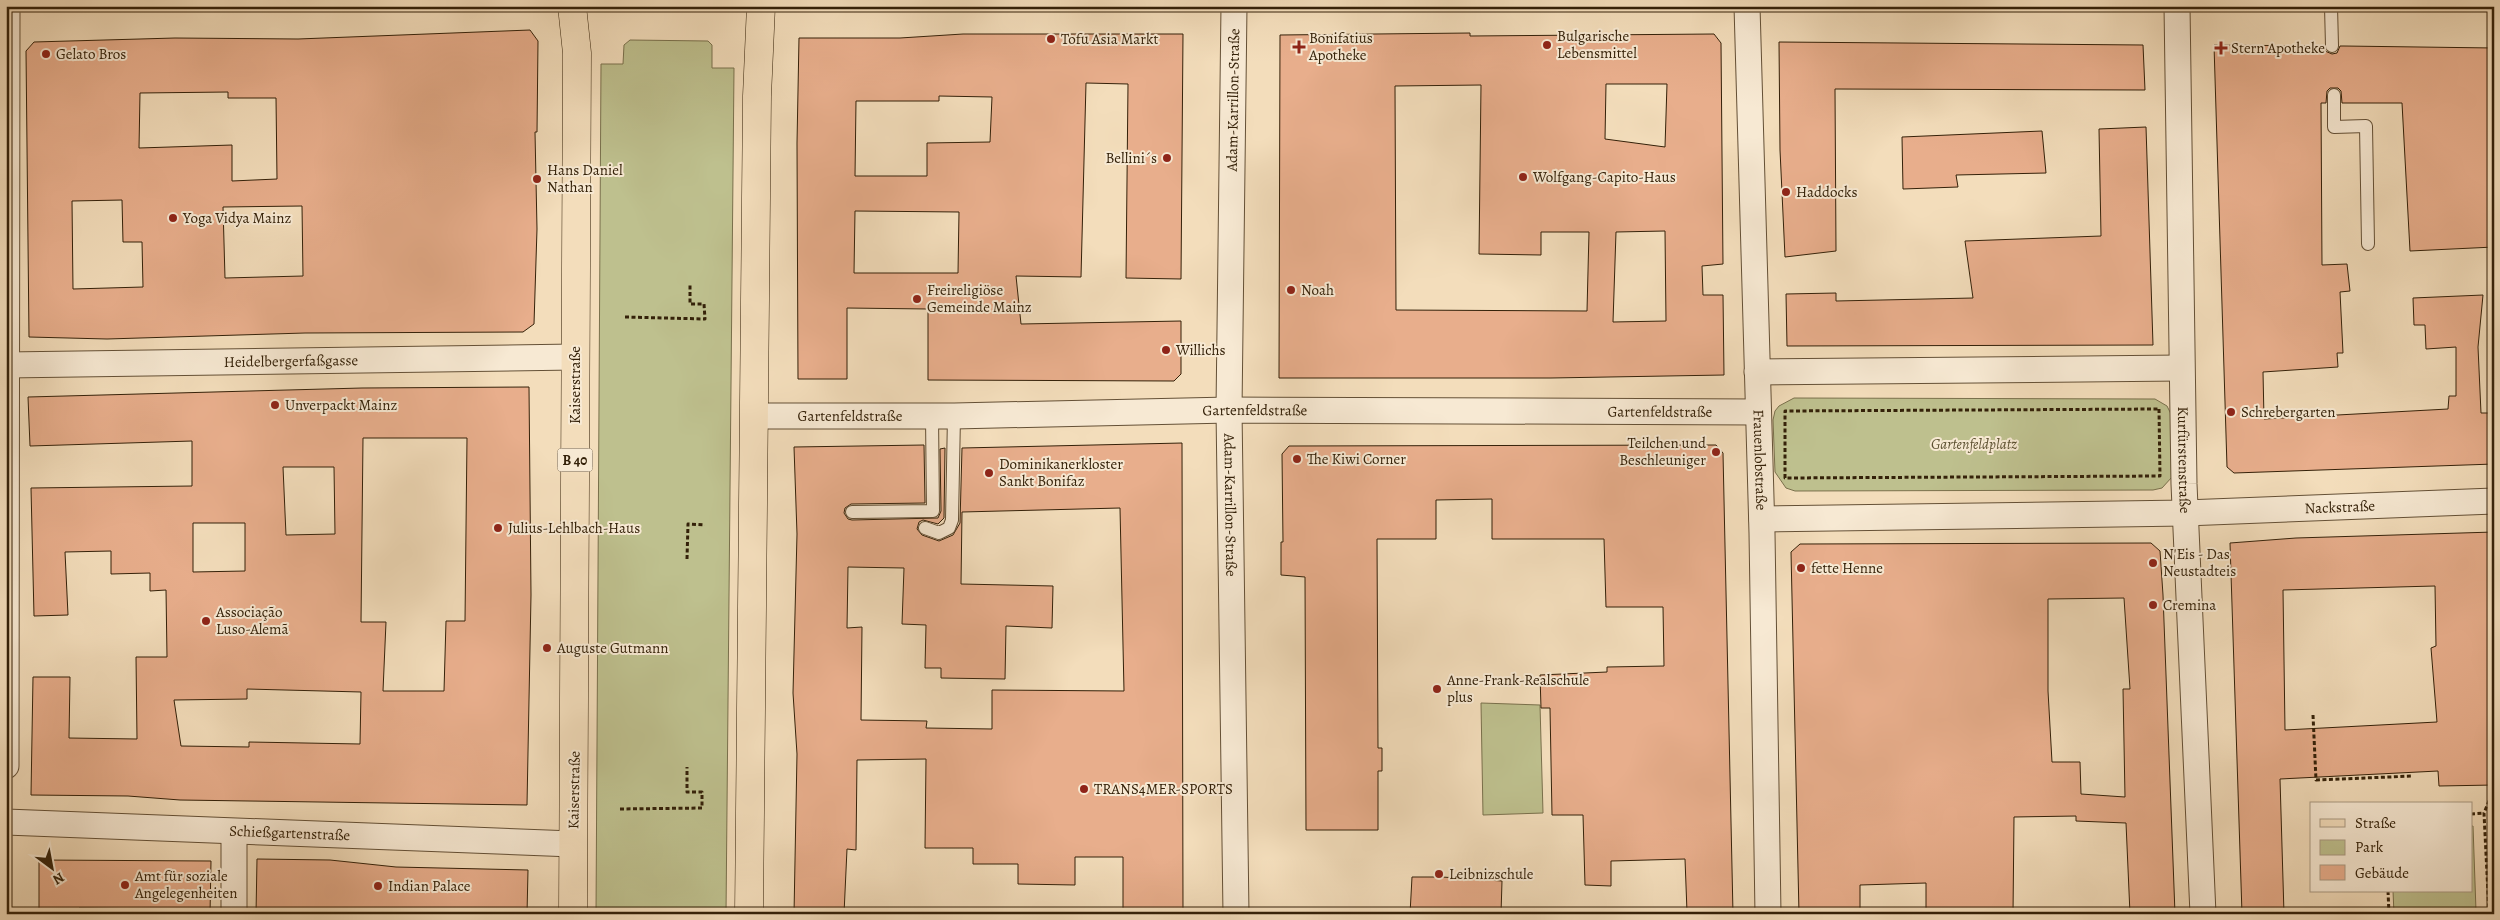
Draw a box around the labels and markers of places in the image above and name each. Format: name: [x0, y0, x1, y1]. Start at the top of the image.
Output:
place label: Bulgarische Lebensmittel: [1557, 26, 1637, 63]
place label: Bonifatius Apotheke: [1308, 28, 1373, 65]
place label: Tofu Asia Markt: [1061, 29, 1159, 49]
marker: Tofu Asia Markt: [1045, 33, 1057, 45]
place label: Stern Apotheke: [2231, 38, 2325, 58]
marker: Bulgarische Lebensmittel: [1541, 39, 1553, 51]
marker: Bonifatius Apotheke: [1293, 41, 1305, 53]
marker: Stern Apotheke: [2215, 42, 2227, 54]
place label: Gelato Bros: [56, 44, 126, 64]
marker: Gelato Bros: [40, 48, 52, 60]
place label: Bellini´s: [1105, 148, 1157, 168]
marker: Bellini´s: [1161, 152, 1173, 164]
place label: Hans Daniel Nathan: [547, 160, 623, 197]
place label: Wolfgang-Capito-Haus: [1532, 167, 1676, 187]
marker: Wolfgang-Capito-Haus: [1517, 171, 1529, 183]
marker: Hans Daniel Nathan: [531, 173, 543, 185]
place label: Haddocks: [1796, 182, 1857, 202]
marker: Haddocks: [1780, 186, 1792, 198]
place label: Yoga Vidya Mainz: [182, 208, 291, 228]
marker: Yoga Vidya Mainz: [167, 212, 179, 224]
place label: Freireligiöse Gemeinde Mainz: [927, 280, 1032, 317]
place label: Noah: [1301, 280, 1334, 300]
marker: Noah: [1285, 284, 1297, 296]
marker: Freireligiöse Gemeinde Mainz: [911, 293, 923, 305]
place label: Willichs: [1175, 340, 1226, 360]
marker: Willichs: [1160, 344, 1172, 356]
place label: Unverpackt Mainz: [285, 395, 397, 415]
marker: Unverpackt Mainz: [269, 399, 281, 411]
place label: Schrebergarten: [2241, 402, 2335, 422]
marker: Schrebergarten: [2225, 406, 2237, 418]
place label: Teilchen und Beschleuniger: [1619, 433, 1707, 470]
marker: Teilchen und Beschleuniger: [1710, 446, 1722, 458]
place label: The Kiwi Corner: [1307, 449, 1406, 469]
marker: The Kiwi Corner: [1291, 453, 1303, 465]
place label: Dominikanerkloster Sankt Bonifaz: [999, 454, 1123, 491]
marker: Dominikanerkloster Sankt Bonifaz: [983, 467, 995, 479]
place label: Julius-Lehlbach-Haus: [508, 518, 640, 538]
marker: Julius-Lehlbach-Haus: [492, 522, 504, 534]
place label: N'Eis - Das Neustadteis: [2163, 544, 2236, 581]
marker: N'Eis - Das Neustadteis: [2147, 557, 2159, 569]
place label: fette Henne: [1811, 558, 1883, 578]
marker: fette Henne: [1795, 562, 1807, 574]
place label: Cremina: [2163, 595, 2216, 615]
marker: Cremina: [2147, 599, 2159, 611]
place label: Associação Luso-Alemã: [215, 602, 288, 639]
marker: Associação Luso-Alemã: [200, 615, 212, 627]
place label: Auguste Gutmann: [556, 638, 669, 658]
marker: Auguste Gutmann: [541, 642, 553, 654]
place label: Anne-Frank-Realschule plus: [1446, 670, 1590, 707]
marker: Anne-Frank-Realschule plus: [1431, 683, 1443, 695]
place label: TRANS4MER-SPORTS: [1094, 779, 1233, 799]
marker: TRANS4MER-SPORTS: [1078, 783, 1090, 795]
place label: Leibnizschule: [1449, 864, 1534, 884]
place label: Amt für soziale Angelegenheiten: [134, 866, 237, 903]
marker: Leibnizschule: [1433, 868, 1445, 880]
place label: Indian Palace: [388, 876, 471, 896]
marker: Amt für soziale Angelegenheiten: [119, 879, 131, 891]
marker: Indian Palace: [372, 880, 384, 892]

